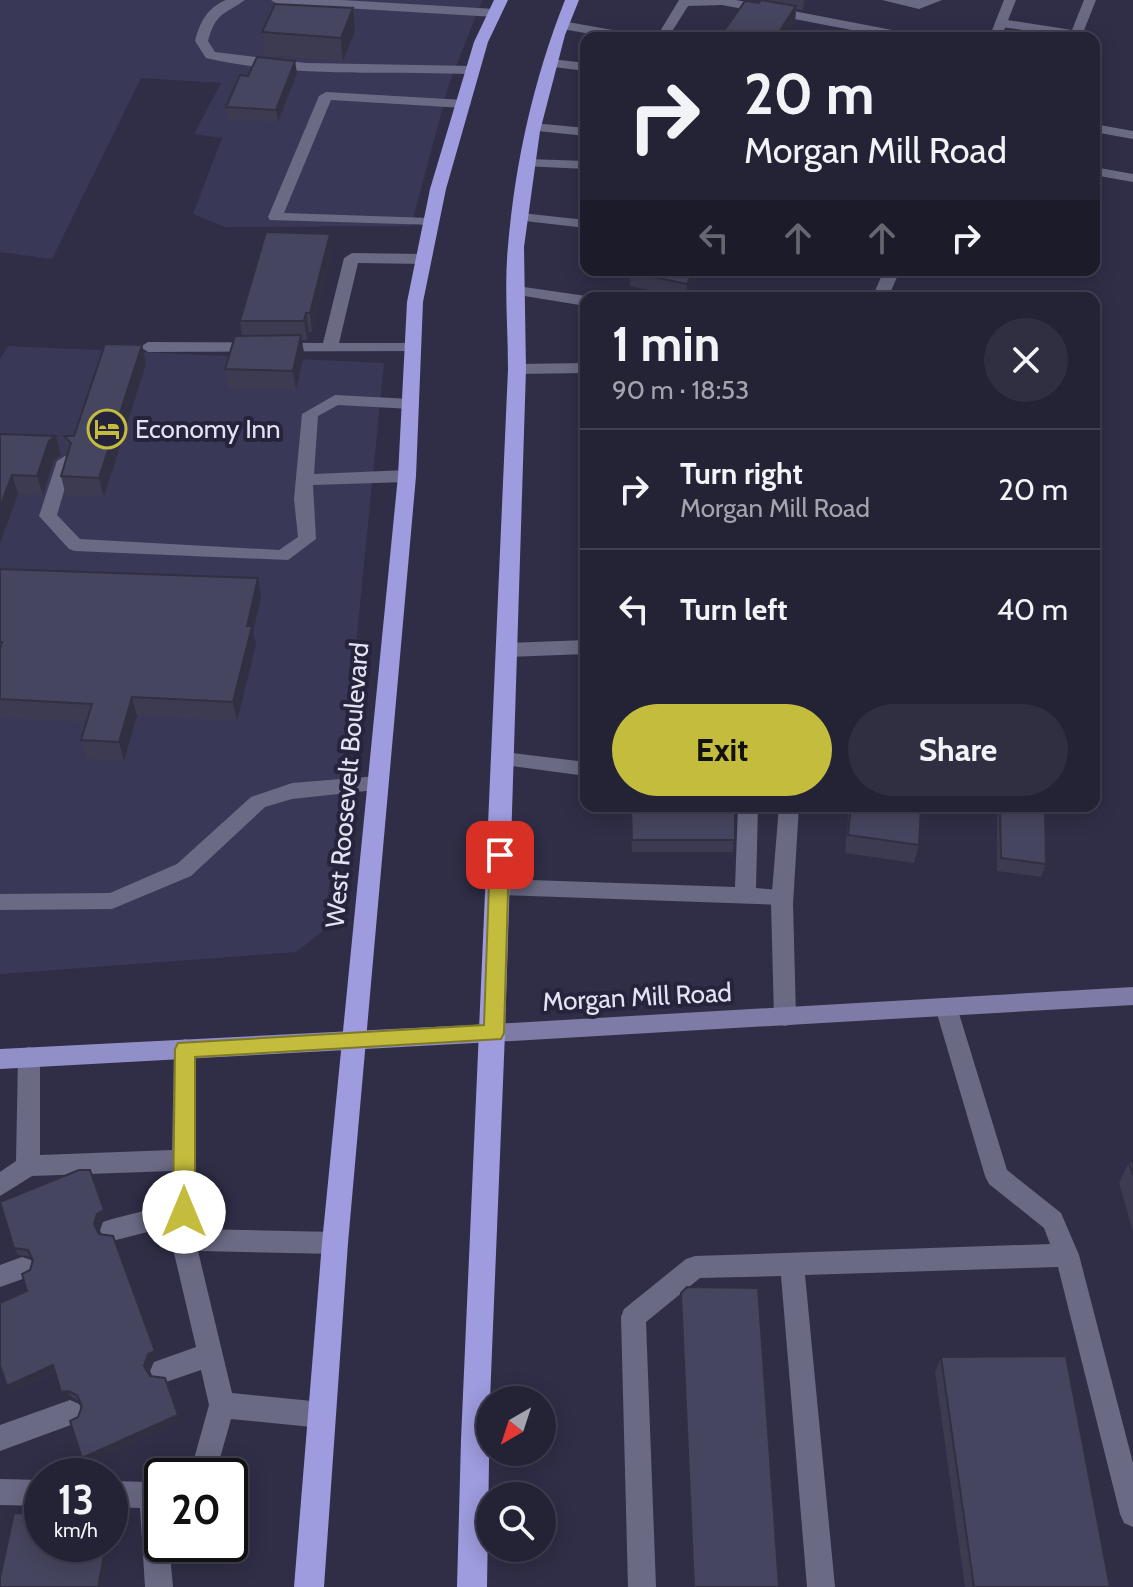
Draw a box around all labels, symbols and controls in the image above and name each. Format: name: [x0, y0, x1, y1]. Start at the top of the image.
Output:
text: 20 m: [744, 60, 874, 128]
icon: right: [612, 64, 716, 168]
text: Morgan Mill Road: [744, 128, 1007, 172]
icon: left: [692, 216, 736, 260]
icon: ahead: [776, 216, 820, 260]
icon: ahead: [860, 216, 904, 260]
icon: right: [944, 216, 988, 260]
text: 1 min: [612, 315, 720, 373]
button: close: [984, 318, 1068, 402]
text: 90 m · 18:53: [612, 374, 749, 406]
hotel icon: Economy Inn: [86, 408, 128, 450]
place label: Economy Inn: [135, 413, 281, 445]
text: Turn right: [680, 455, 803, 492]
icon: right: [612, 467, 656, 511]
text: 20 m: [998, 471, 1068, 508]
text: Morgan Mill Road: [680, 492, 870, 524]
icon: left: [612, 587, 656, 631]
text: Turn left: [680, 591, 788, 628]
text: 40 m: [997, 591, 1068, 628]
street label: West Roosevelt Boulevard: [319, 641, 375, 929]
button: Exit: [612, 704, 832, 796]
button: Share: [848, 704, 1068, 796]
pin: [466, 821, 534, 889]
icon: arrive: [478, 833, 522, 877]
street label: Morgan Mill Road: [541, 976, 733, 1018]
position arrow: [142, 1170, 226, 1254]
north arrow: [476, 1386, 556, 1466]
map controls: [476, 1386, 556, 1562]
speed limit sign: 20: [144, 1458, 248, 1562]
text: 13: [58, 1475, 94, 1524]
button: search: [476, 1482, 556, 1562]
text: km/h: [54, 1518, 98, 1542]

